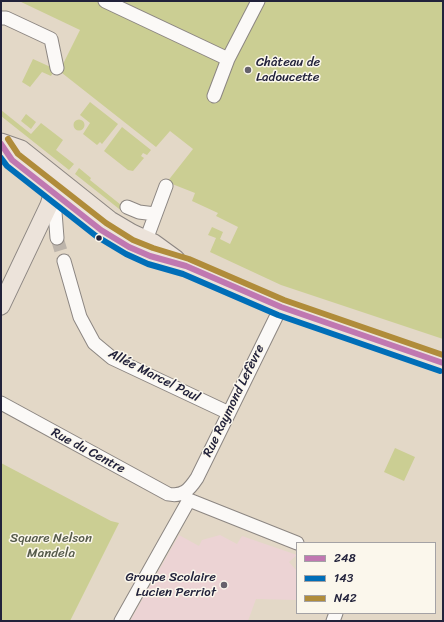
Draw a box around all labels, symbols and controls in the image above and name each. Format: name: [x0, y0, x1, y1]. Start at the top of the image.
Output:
place label: Château de Ladoucette: [256, 55, 320, 86]
marker: Château de Ladoucette: [243, 65, 253, 75]
unlabelled marker: [94, 233, 104, 243]
street label: Rue Raymond Lefèvre: [200, 342, 268, 460]
street label: Allée Marcel Paul: [106, 346, 202, 406]
street label: Rue du Centre: [48, 425, 128, 477]
park label: Square Nelson Mandela: [10, 531, 92, 562]
legend: [296, 542, 436, 614]
text: 248: [334, 547, 356, 569]
text: 143: [334, 567, 353, 589]
place label: Groupe Scolaire Lucien Perriot: [125, 570, 216, 601]
marker: Groupe Scolaire Lucien Perriot: [219, 580, 229, 590]
text: N42: [334, 587, 357, 609]

